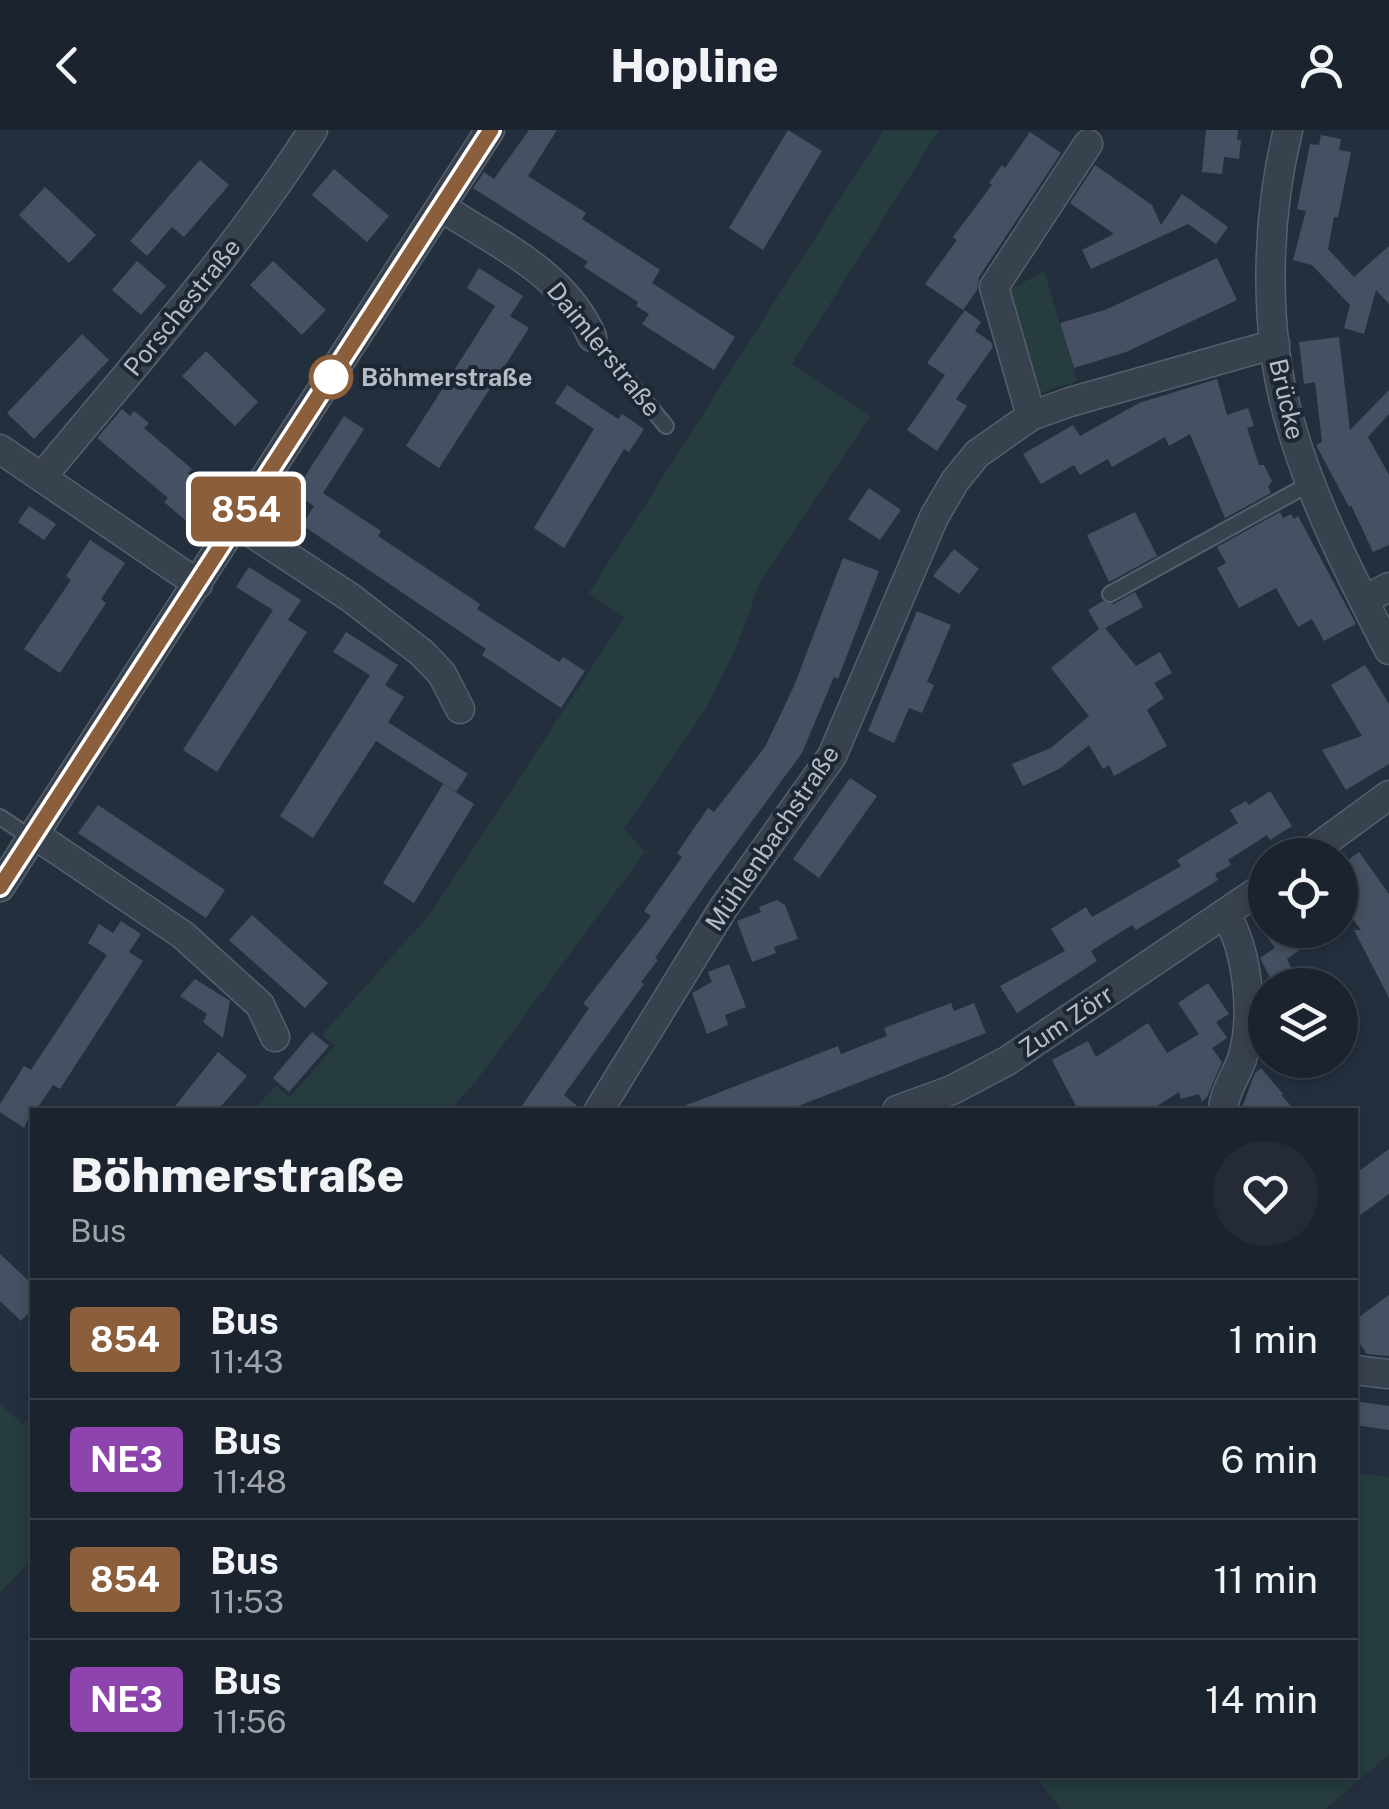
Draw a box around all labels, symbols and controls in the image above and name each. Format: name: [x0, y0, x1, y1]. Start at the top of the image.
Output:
icon: back: [40, 38, 95, 93]
icon: person: [1294, 38, 1349, 93]
text: Hopline: [610, 39, 779, 92]
street label: Porschestraße: [117, 232, 247, 382]
street label: Daimlerstraße: [541, 276, 667, 422]
marker: Böhmerstraße: [310, 356, 352, 398]
street label: Brücke: [1263, 356, 1311, 442]
place label: Böhmerstraße: [361, 362, 532, 392]
line badge: 854: [188, 476, 304, 542]
text: 854: [211, 489, 281, 530]
street label: Mühlenbachstraße: [699, 740, 845, 936]
map controls: [1248, 838, 1358, 1078]
button: locate: [1248, 838, 1358, 948]
button: layers: [1248, 968, 1358, 1078]
street label: Zum Zörr: [1013, 979, 1119, 1063]
button: heart: [1213, 1141, 1318, 1246]
text: Böhmerstraße: [70, 1146, 404, 1203]
text: Bus: [70, 1212, 126, 1249]
text: Bus: [210, 1298, 279, 1343]
text: 1 min: [1229, 1317, 1318, 1362]
text: 854: [90, 1319, 160, 1360]
text: 11:43: [210, 1343, 283, 1380]
text: Bus: [213, 1418, 282, 1463]
text: 6 min: [1221, 1437, 1318, 1482]
text: NE3: [90, 1439, 163, 1480]
text: 11:48: [213, 1463, 287, 1500]
text: Bus: [210, 1538, 279, 1583]
text: 11 min: [1213, 1557, 1318, 1602]
text: 854: [90, 1559, 160, 1600]
text: 11:53: [210, 1583, 284, 1620]
text: Bus: [213, 1658, 282, 1703]
text: 14 min: [1205, 1677, 1318, 1722]
text: NE3: [90, 1679, 163, 1720]
text: 11:56: [213, 1703, 287, 1740]

